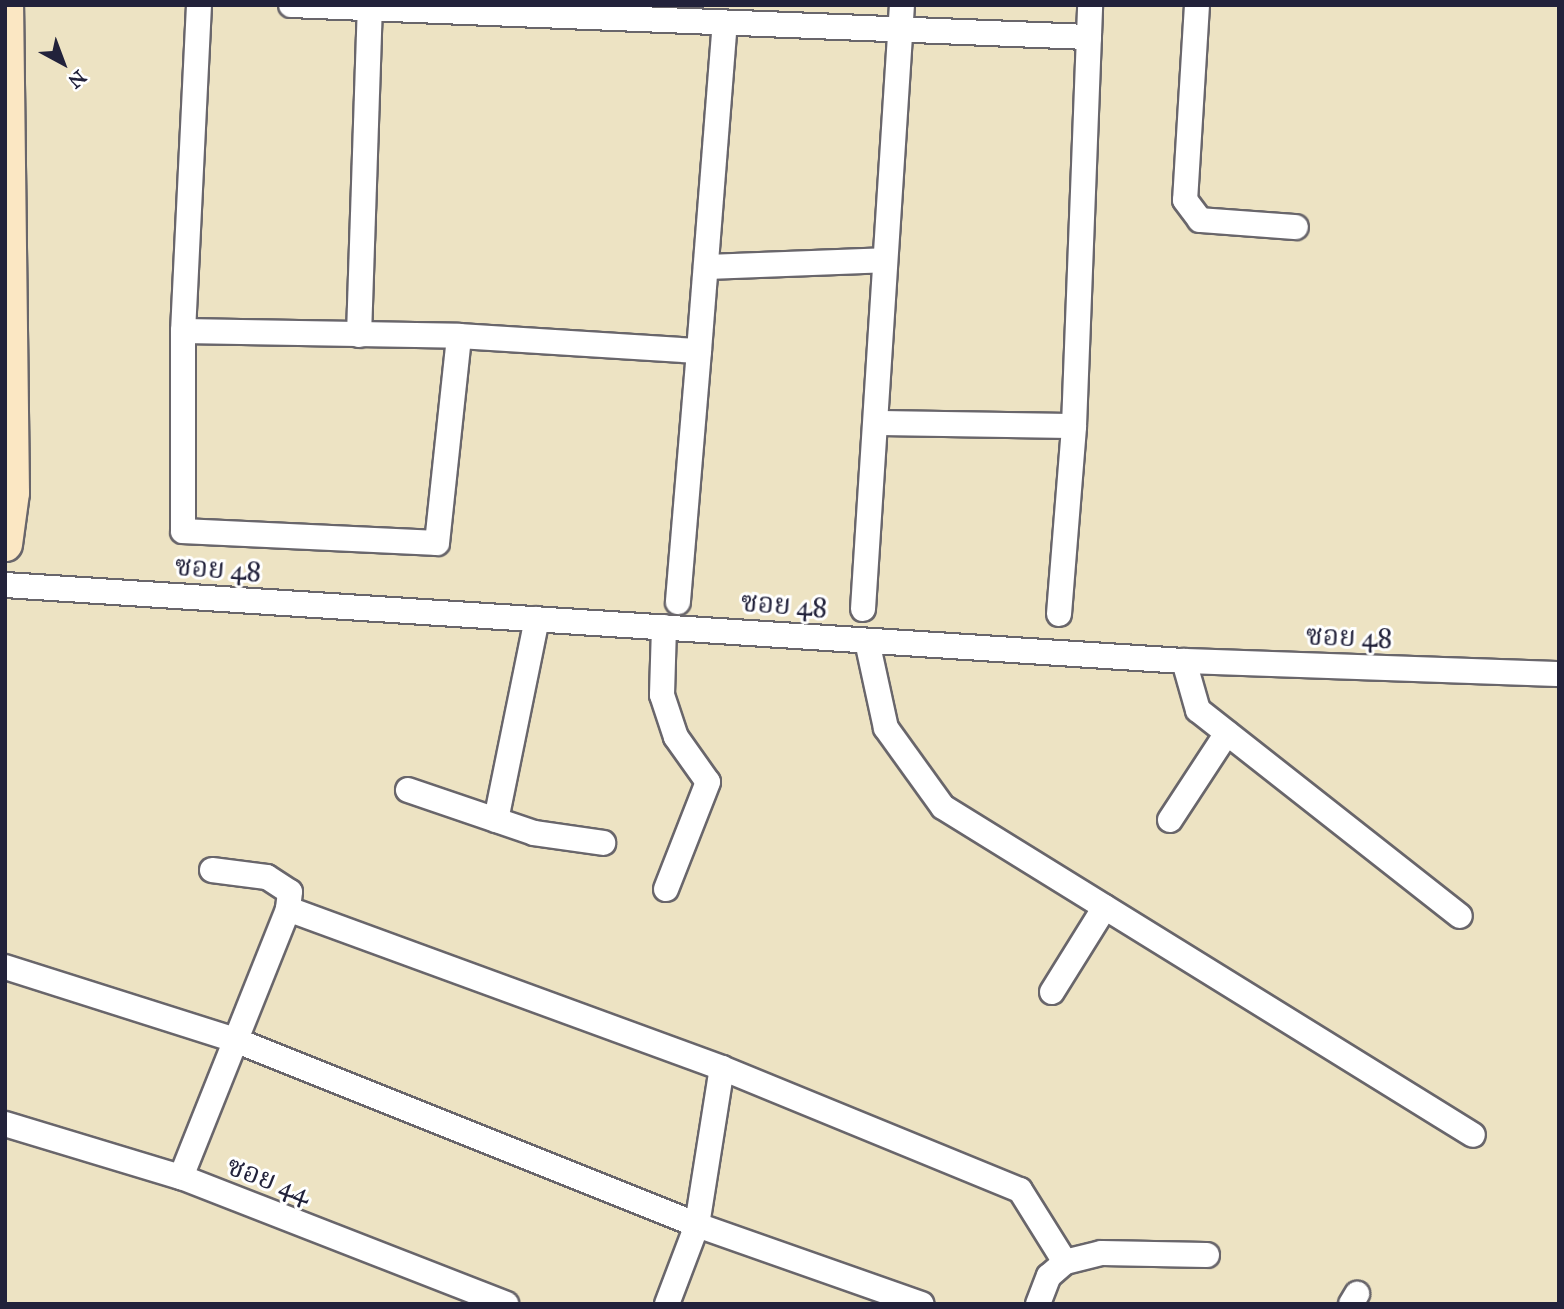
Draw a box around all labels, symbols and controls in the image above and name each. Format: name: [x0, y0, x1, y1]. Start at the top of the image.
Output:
north arrow: [28, 28, 98, 98]
text: N: [63, 65, 91, 93]
street label: ซอย 48: [174, 549, 262, 589]
street label: ซอย 48: [740, 585, 828, 625]
street label: ซอย 48: [1305, 619, 1393, 655]
street label: ซอย 44: [222, 1149, 316, 1211]

